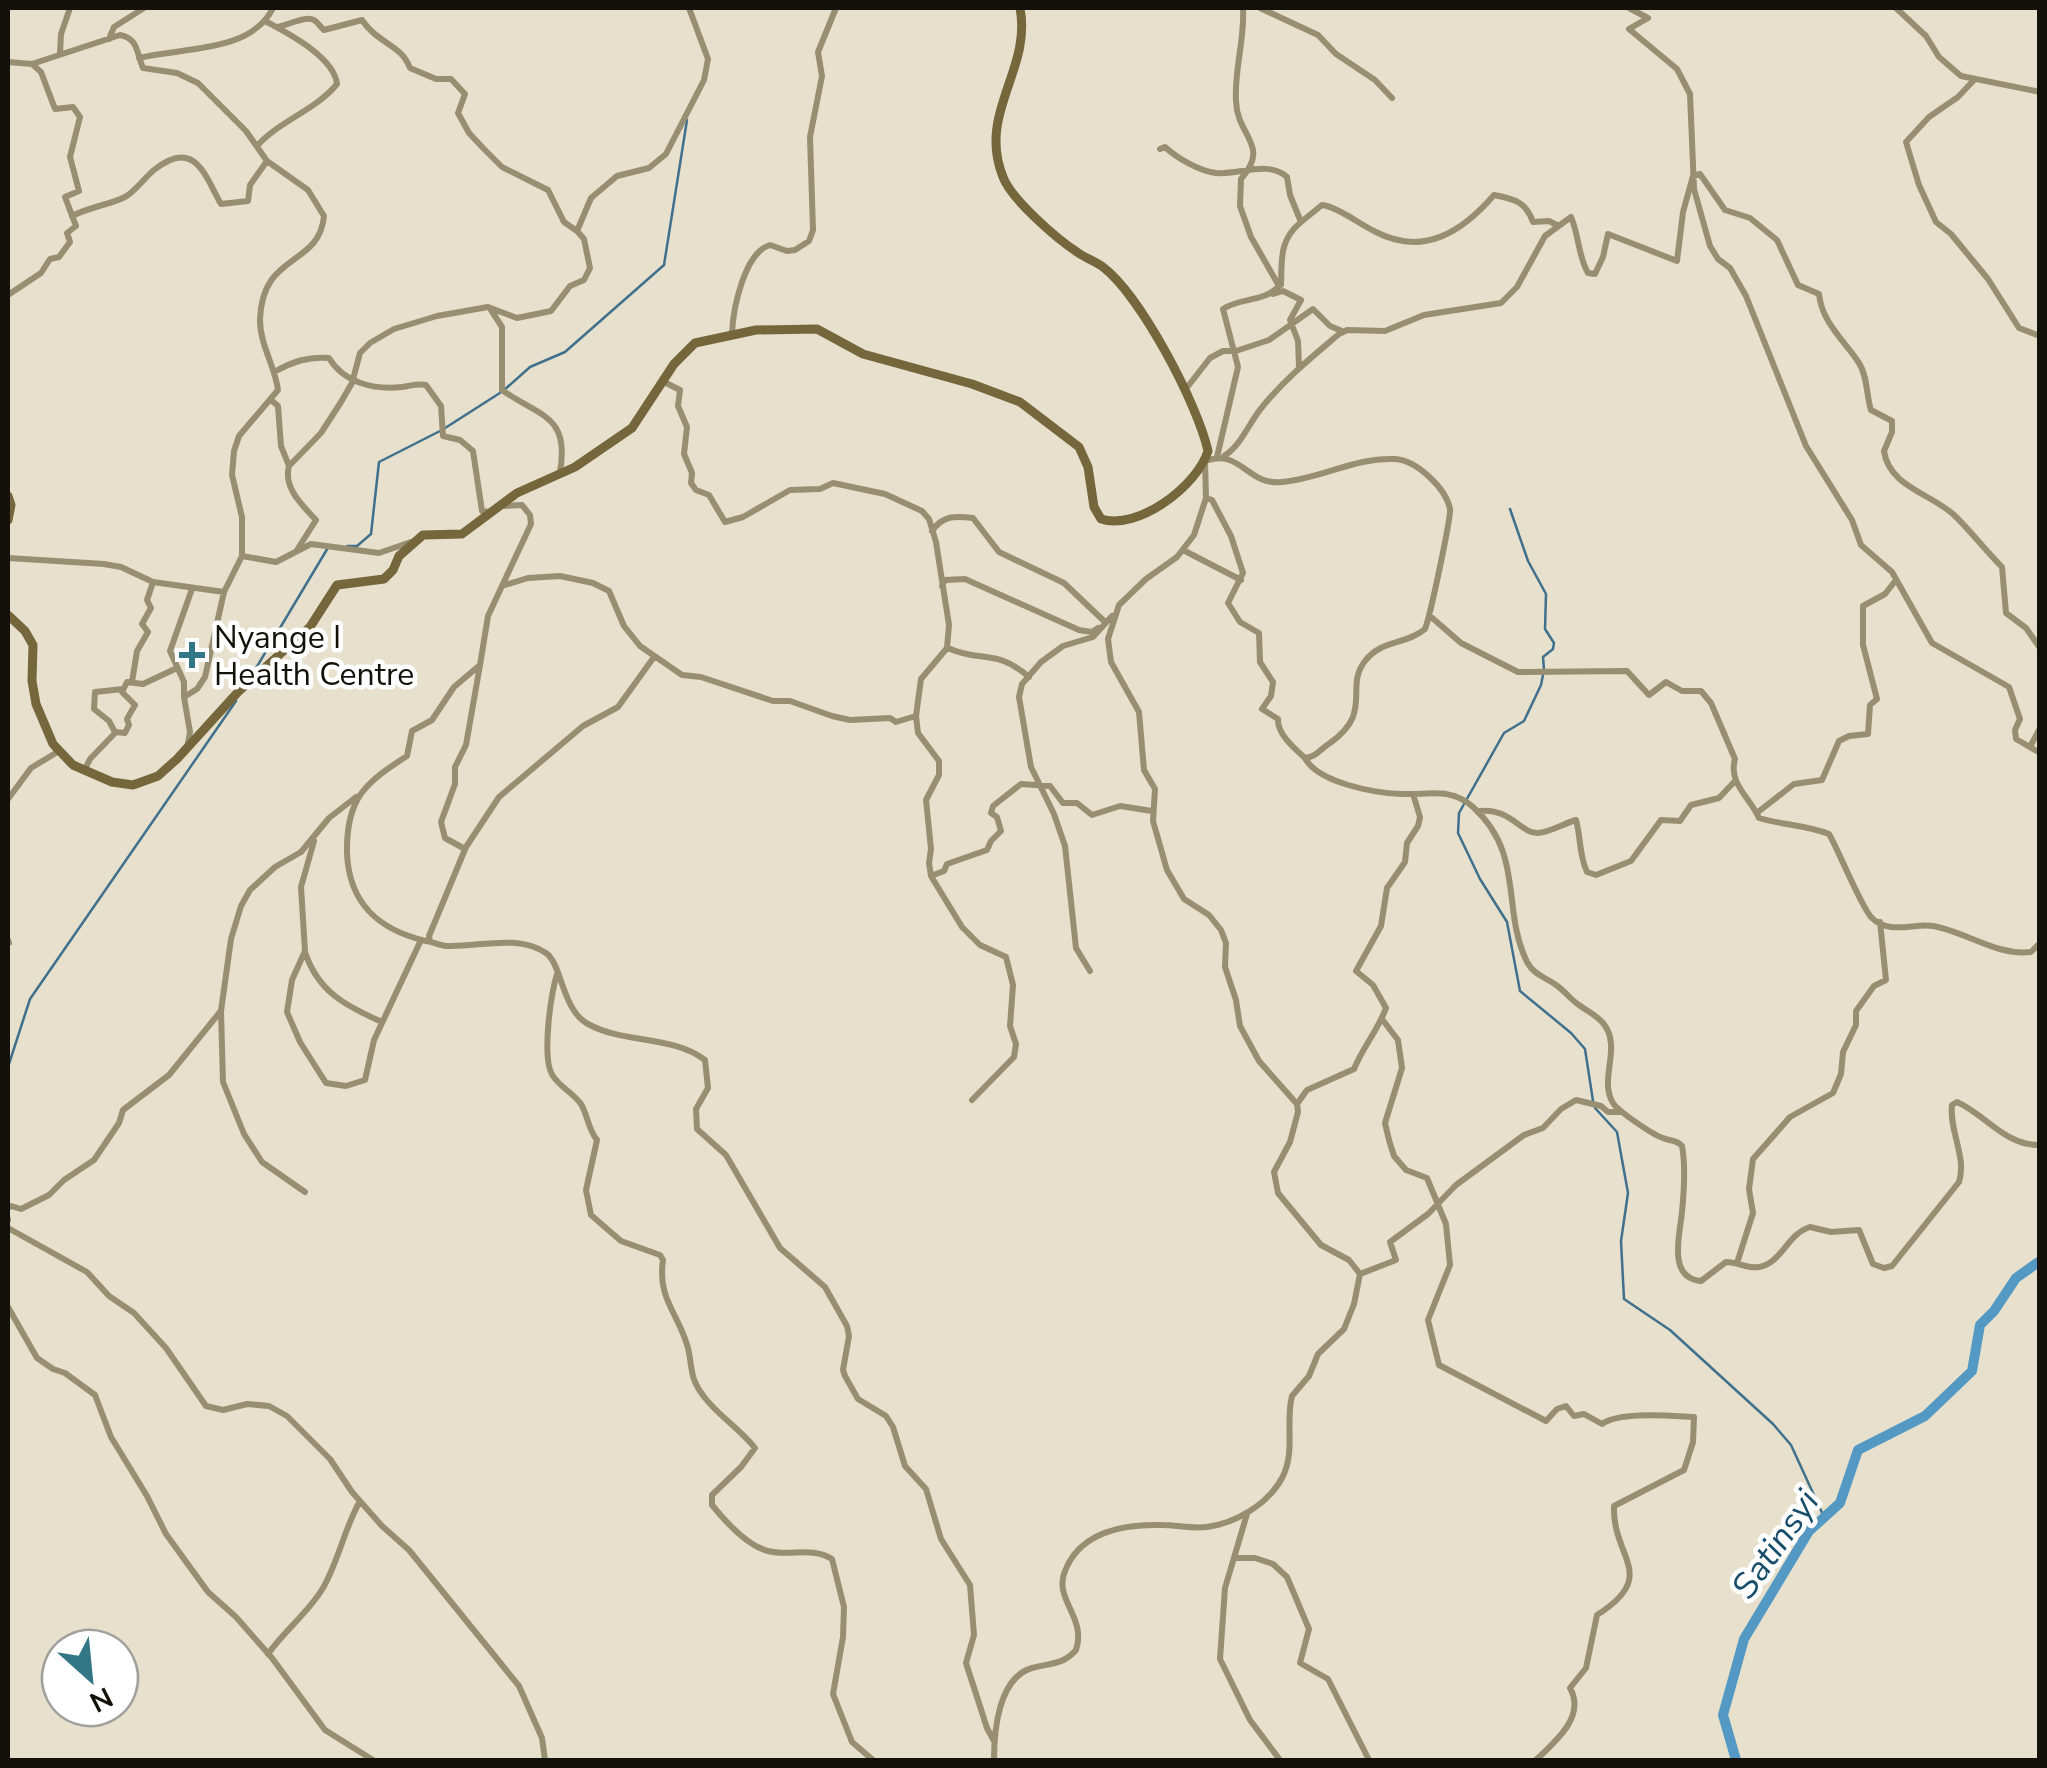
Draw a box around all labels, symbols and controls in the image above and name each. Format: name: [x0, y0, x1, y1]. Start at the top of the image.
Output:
place label: Nyange I Health Centre: [214, 616, 414, 696]
marker: Nyange I Health Centre: [179, 642, 205, 668]
water label: Satinsyi: [1721, 1480, 1830, 1608]
north arrow: [40, 1628, 140, 1728]
text: N: [83, 1678, 119, 1721]

